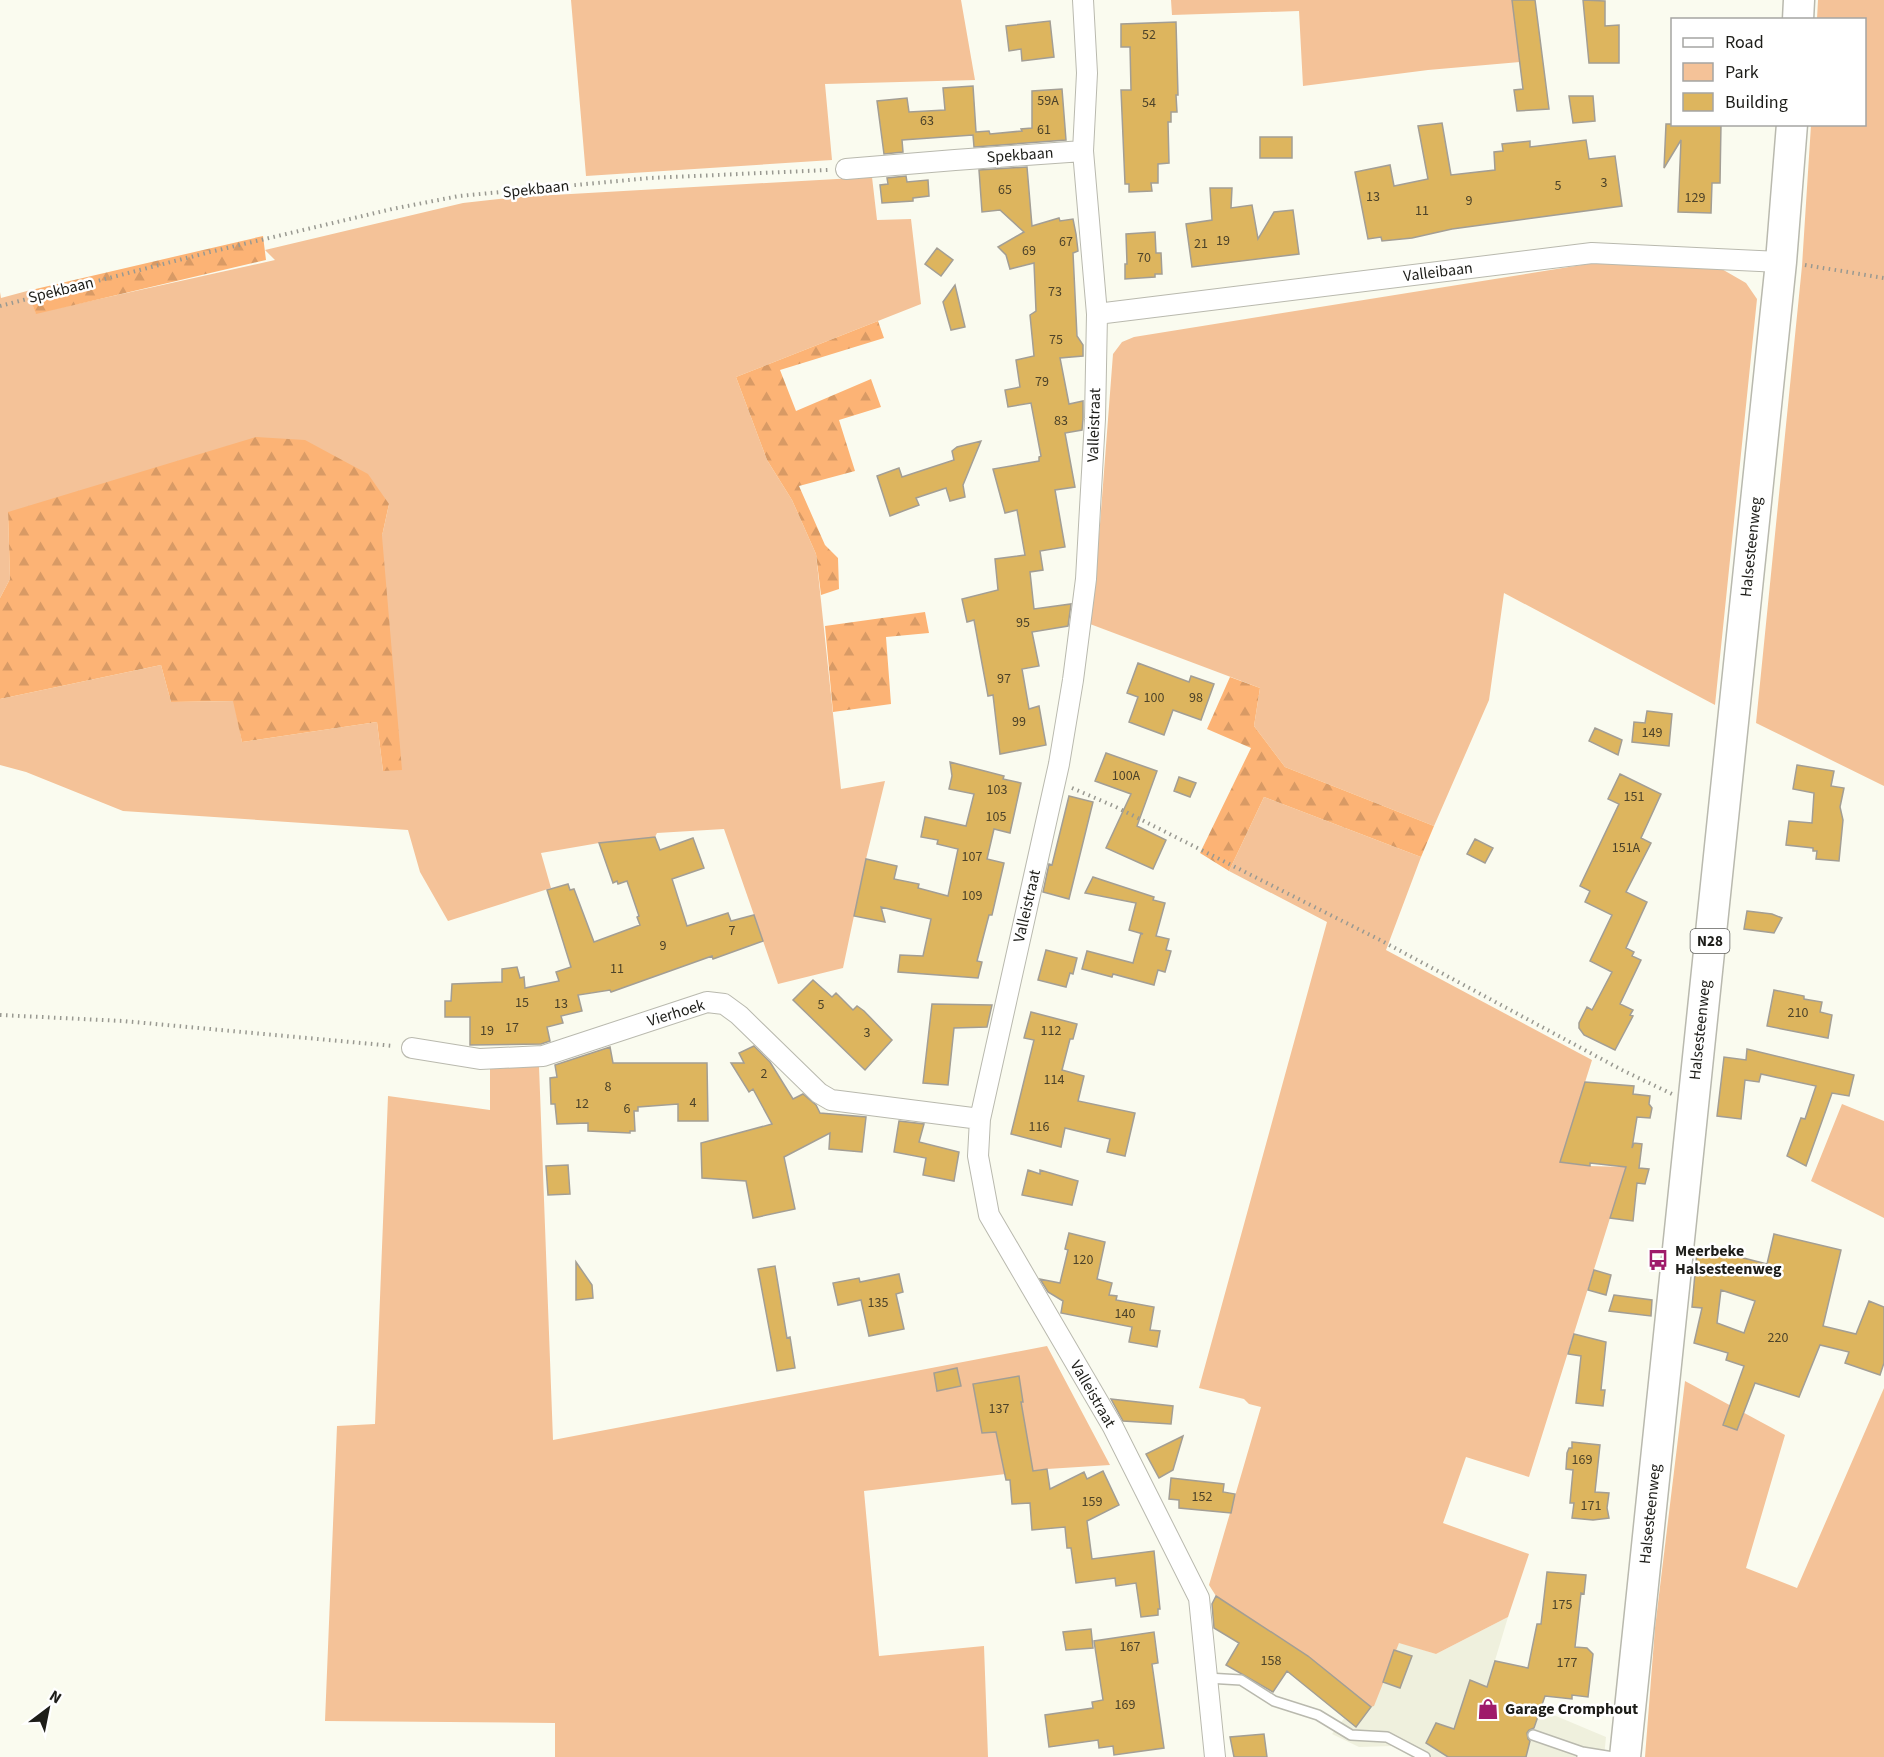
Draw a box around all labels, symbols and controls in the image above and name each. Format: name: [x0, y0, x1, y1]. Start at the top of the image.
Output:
legend: [1671, 18, 1866, 126]
house number: 52: [1142, 25, 1156, 45]
text: Road: [1725, 30, 1764, 55]
text: Park: [1725, 60, 1759, 85]
text: Building: [1725, 90, 1788, 115]
house number: 59A: [1037, 91, 1059, 111]
house number: 54: [1142, 93, 1156, 113]
house number: 63: [920, 111, 934, 131]
house number: 61: [1037, 120, 1051, 140]
street label: Spekbaan: [986, 142, 1054, 168]
house number: 3: [1601, 173, 1608, 193]
street label: Spekbaan: [502, 175, 570, 203]
house number: 5: [1555, 176, 1562, 196]
house number: 65: [998, 180, 1012, 200]
house number: 13: [1366, 187, 1380, 207]
house number: 129: [1685, 188, 1705, 208]
house number: 9: [1466, 191, 1473, 211]
house number: 11: [1415, 201, 1429, 221]
house number: 19: [1216, 231, 1230, 251]
house number: 67: [1059, 232, 1073, 252]
house number: 21: [1194, 234, 1208, 254]
house number: 69: [1022, 241, 1036, 261]
house number: 70: [1137, 248, 1151, 268]
street label: Valleibaan: [1402, 257, 1474, 287]
street label: Spekbaan: [26, 271, 96, 309]
house number: 73: [1048, 282, 1062, 302]
house number: 75: [1049, 330, 1063, 350]
house number: 79: [1035, 372, 1049, 392]
street label: Valleistraat: [1082, 387, 1106, 462]
house number: 83: [1054, 411, 1068, 431]
street label: Halsesteenweg: [1735, 496, 1767, 598]
house number: 95: [1016, 613, 1030, 633]
house number: 97: [997, 669, 1011, 689]
house number: 100: [1144, 688, 1164, 708]
house number: 98: [1189, 688, 1203, 708]
house number: 99: [1012, 712, 1026, 732]
house number: 149: [1642, 723, 1662, 743]
house number: 100A: [1112, 766, 1141, 786]
house number: 103: [987, 780, 1007, 800]
house number: 151: [1624, 787, 1644, 807]
house number: 105: [986, 807, 1006, 827]
house number: 151A: [1612, 838, 1641, 858]
house number: 107: [962, 847, 982, 867]
street label: Valleistraat: [1008, 867, 1046, 945]
house number: 109: [962, 886, 982, 906]
house number: 7: [729, 921, 736, 941]
road number: N28: [1690, 929, 1730, 953]
house number: 9: [660, 936, 667, 956]
house number: 11: [610, 959, 624, 979]
street label: Halsesteenweg: [1684, 979, 1716, 1081]
house number: 15: [515, 993, 529, 1013]
house number: 13: [554, 994, 568, 1014]
street label: Vierhoek: [645, 994, 707, 1032]
house number: 5: [818, 995, 825, 1015]
house number: 210: [1788, 1003, 1808, 1023]
house number: 17: [505, 1018, 519, 1038]
house number: 19: [480, 1021, 494, 1041]
house number: 112: [1041, 1021, 1061, 1041]
house number: 3: [864, 1023, 871, 1043]
house number: 2: [761, 1064, 768, 1084]
house number: 114: [1044, 1070, 1064, 1090]
house number: 8: [605, 1077, 612, 1097]
house number: 4: [690, 1093, 697, 1113]
house number: 12: [575, 1094, 589, 1114]
house number: 6: [624, 1099, 631, 1119]
house number: 116: [1029, 1117, 1049, 1137]
place label: Meerbeke Halsesteenweg: [1675, 1240, 1782, 1280]
bus stop icon: Meerbeke Halsesteenweg: [1646, 1248, 1670, 1272]
house number: 120: [1073, 1250, 1093, 1270]
house number: 135: [868, 1293, 888, 1313]
house number: 140: [1115, 1304, 1135, 1324]
house number: 220: [1768, 1328, 1788, 1348]
street label: Valleistraat: [1065, 1356, 1121, 1432]
house number: 137: [989, 1399, 1009, 1419]
house number: 169: [1572, 1450, 1592, 1470]
street label: Halsesteenweg: [1634, 1463, 1666, 1565]
house number: 152: [1192, 1487, 1212, 1507]
house number: 159: [1082, 1492, 1102, 1512]
house number: 171: [1581, 1496, 1601, 1516]
house number: 175: [1552, 1595, 1572, 1615]
house number: 167: [1120, 1637, 1140, 1657]
house number: 158: [1261, 1651, 1281, 1671]
house number: 177: [1557, 1653, 1577, 1673]
north arrow: [18, 1679, 78, 1739]
text: N: [45, 1685, 66, 1709]
house number: 169: [1115, 1695, 1135, 1715]
shop icon: Garage Cromphout: [1476, 1697, 1500, 1721]
place label: Garage Cromphout: [1505, 1698, 1638, 1720]

